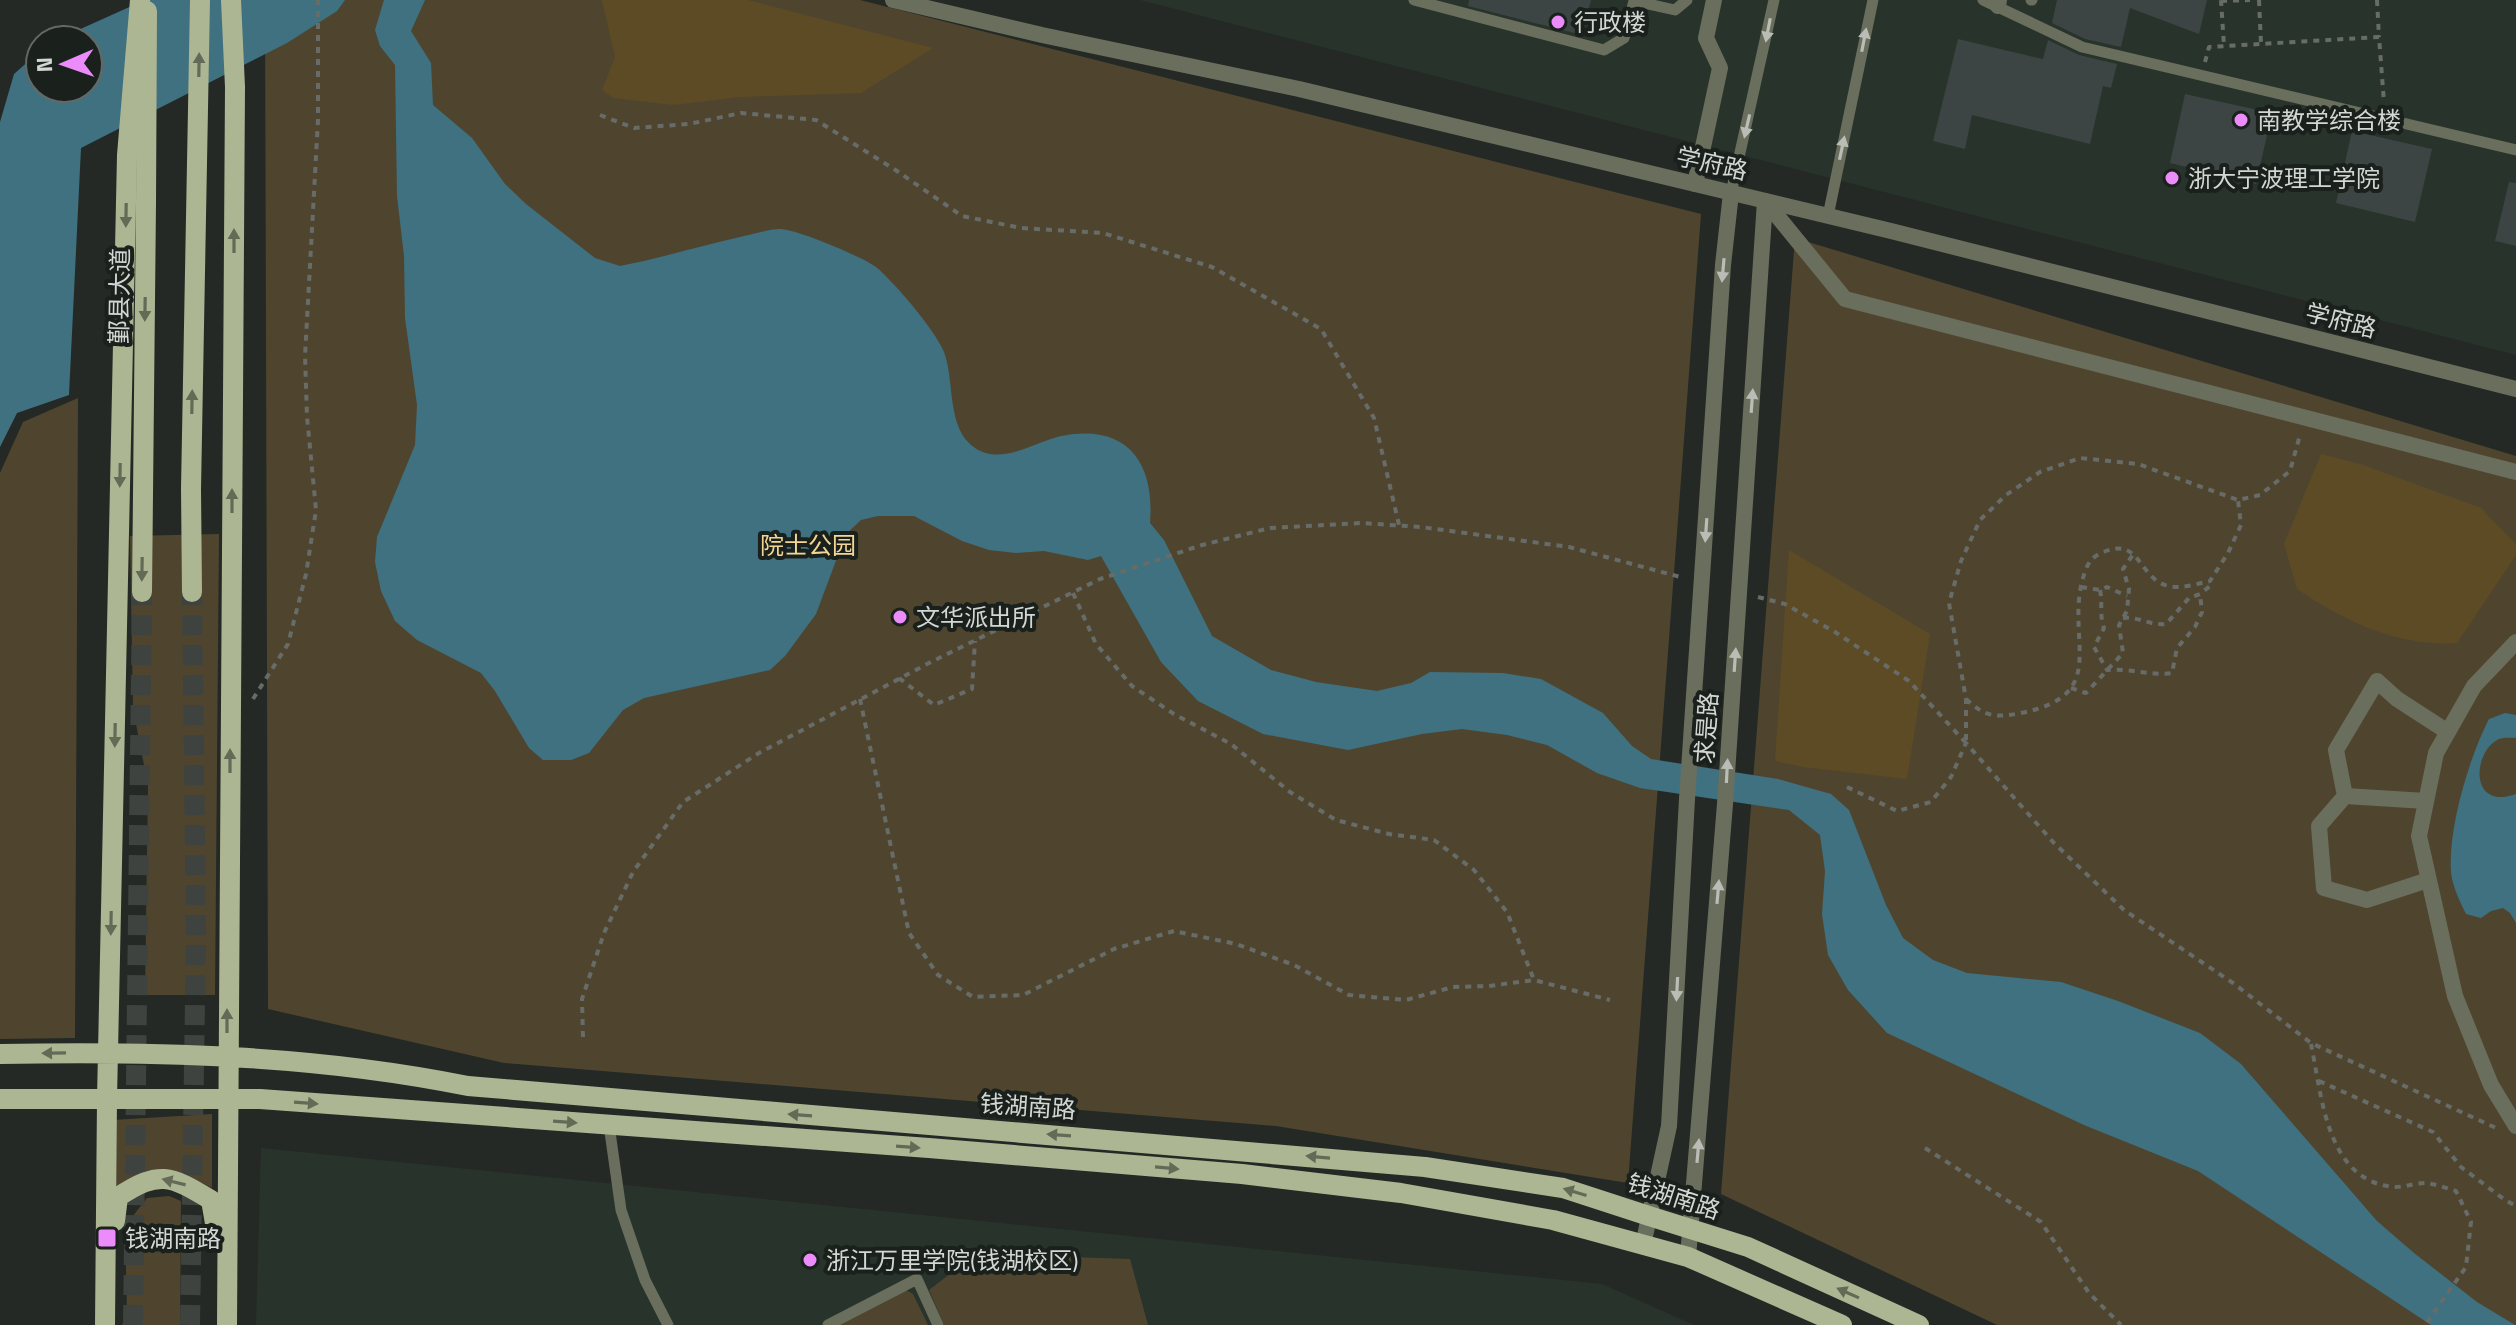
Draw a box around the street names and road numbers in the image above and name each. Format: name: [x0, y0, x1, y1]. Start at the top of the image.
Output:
street label: 学府路: [1673, 137, 1751, 189]
street label: 鄞县大道: [100, 248, 138, 344]
street label: 学府路: [2302, 294, 2380, 346]
street label: 求是路: [1686, 691, 1726, 765]
street label: 钱湖南路: [979, 1085, 1077, 1127]
street label: 钱湖南路: [1623, 1164, 1725, 1228]

